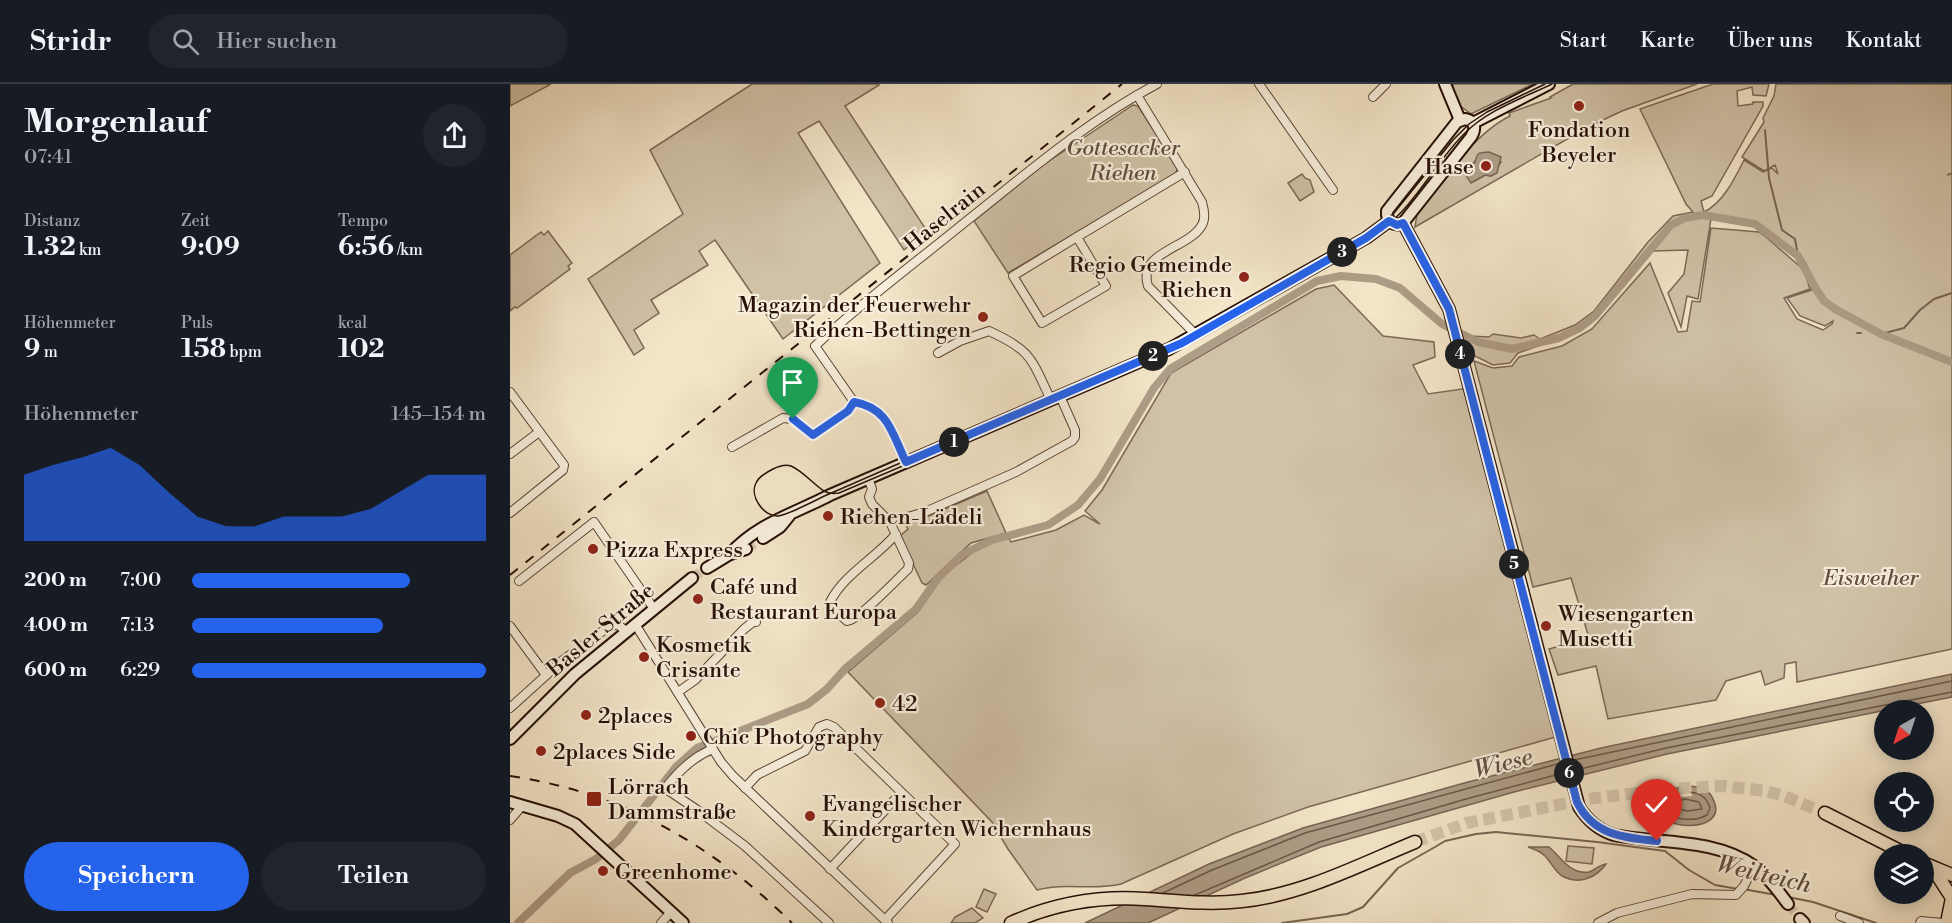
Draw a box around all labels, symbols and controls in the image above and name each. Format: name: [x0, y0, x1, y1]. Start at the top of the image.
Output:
search box: [148, 14, 568, 68]
text: Stridr: [30, 24, 112, 59]
icon: search: [169, 25, 202, 58]
text: Hier suchen: [217, 28, 337, 55]
text: Start: [1560, 28, 1607, 54]
text: Karte: [1640, 28, 1695, 54]
text: Über uns: [1728, 28, 1813, 54]
text: Kontakt: [1846, 28, 1922, 54]
marker: Fondation Beyeler: [1572, 99, 1586, 113]
text: Morgenlauf: [24, 102, 207, 143]
button: share: [423, 104, 486, 167]
place label: Fondation Beyeler: [1528, 117, 1630, 169]
park label: Gottesacker Riehen: [1066, 135, 1181, 187]
text: 07:41: [24, 145, 72, 170]
place label: Hase: [1424, 154, 1474, 181]
marker: Hase: [1479, 159, 1493, 173]
street label: Haselrain: [899, 176, 991, 258]
text: Distanz: [24, 211, 80, 231]
text: Zeit: [181, 211, 210, 231]
text: Tempo: [338, 211, 388, 231]
text: 1.32: [24, 231, 76, 263]
text: 9:09: [181, 231, 240, 263]
text: 6:56: [338, 231, 394, 263]
pin: 3: [1327, 237, 1357, 267]
text: km: [76, 240, 101, 260]
text: /km: [394, 240, 423, 260]
text: 3: [1337, 242, 1347, 262]
place label: Regio Gemeinde Riehen: [1069, 252, 1232, 304]
marker: Regio Gemeinde Riehen: [1237, 270, 1251, 284]
place label: Magazin der Feuerwehr Riehen-Bettingen: [738, 292, 971, 344]
marker: Magazin der Feuerwehr Riehen-Bettingen: [976, 310, 990, 324]
text: Höhenmeter: [24, 313, 116, 333]
text: Puls: [181, 313, 213, 333]
text: kcal: [338, 313, 367, 333]
text: 9: [24, 333, 40, 365]
text: 158: [181, 333, 226, 365]
text: 102: [338, 333, 385, 365]
pin: 4: [1445, 339, 1475, 369]
pin: 2: [1138, 341, 1168, 371]
text: m: [40, 342, 58, 362]
text: bpm: [226, 342, 262, 362]
text: 4: [1455, 344, 1465, 364]
text: 2: [1148, 346, 1158, 366]
pin: [767, 357, 818, 419]
icon: arrive: [776, 366, 809, 399]
text: Höhenmeter: [24, 402, 138, 427]
text: 145–154 m: [391, 402, 486, 427]
pin: 1: [939, 427, 969, 457]
text: 1: [950, 432, 958, 452]
place label: Riehen-Lädeli: [840, 504, 983, 531]
marker: Riehen-Lädeli: [821, 509, 835, 523]
place label: Pizza Express: [605, 537, 743, 564]
marker: Pizza Express: [586, 542, 600, 556]
pin: 5: [1499, 549, 1529, 579]
text: 5: [1509, 554, 1519, 574]
park label: Eisweiher: [1822, 565, 1919, 592]
text: 200 m: [24, 568, 87, 593]
text: 7:00: [120, 568, 161, 593]
place label: Café und Restaurant Europa: [710, 574, 898, 626]
street label: Basler Straße: [541, 577, 660, 684]
marker: Café und Restaurant Europa: [691, 592, 705, 606]
place label: Wiesengarten Musetti: [1557, 601, 1694, 653]
text: 400 m: [24, 613, 88, 638]
text: 7:13: [120, 613, 155, 638]
marker: Wiesengarten Musetti: [1539, 619, 1553, 633]
place label: Kosmetik Crisante: [656, 632, 752, 684]
marker: Kosmetik Crisante: [637, 650, 651, 664]
text: 600 m: [24, 658, 87, 683]
text: 6:29: [120, 658, 160, 683]
place label: 42: [892, 691, 918, 718]
marker: 42: [873, 696, 887, 710]
north arrow: [1874, 700, 1934, 760]
map controls: [1874, 700, 1934, 904]
place label: 2places: [598, 703, 673, 730]
marker: 2places: [579, 708, 593, 722]
place label: Chic Photography: [703, 724, 883, 751]
marker: Chic Photography: [684, 729, 698, 743]
place label: 2places Side: [553, 739, 676, 766]
water label: Wiese: [1471, 742, 1536, 786]
marker: 2places Side: [534, 744, 548, 758]
pin: 6: [1554, 758, 1584, 788]
text: 6: [1564, 763, 1574, 783]
button: locate: [1874, 772, 1934, 832]
place label: Lörrach Dammstraße: [608, 774, 736, 826]
pin: [1631, 779, 1682, 841]
icon: check: [1640, 788, 1673, 821]
marker: Lörrach Dammstraße: [585, 790, 603, 808]
place label: Evangelischer Kindergarten Wichernhaus: [822, 791, 1091, 843]
marker: Evangelischer Kindergarten Wichernhaus: [803, 809, 817, 823]
button: Speichern: [24, 842, 249, 911]
button: Teilen: [261, 842, 486, 911]
button: layers: [1874, 844, 1934, 904]
water label: Weilteich: [1714, 850, 1815, 901]
place label: Greenhome: [615, 859, 732, 886]
marker: Greenhome: [596, 864, 610, 878]

